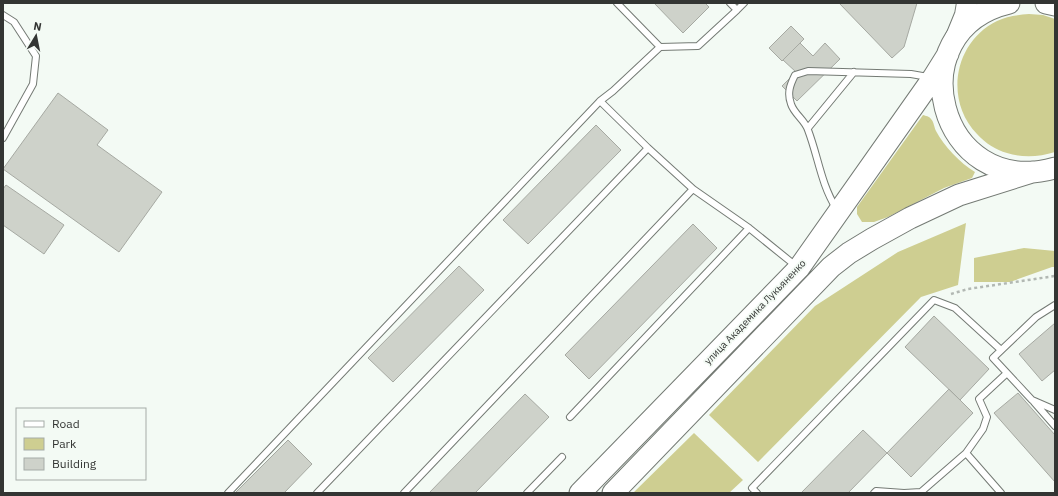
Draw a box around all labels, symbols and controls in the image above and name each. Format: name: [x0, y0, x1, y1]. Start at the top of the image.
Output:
north arrow: [16, 16, 56, 56]
text: N: [33, 19, 43, 34]
street label: улица Академика Лукьяненко: [701, 257, 809, 367]
legend: [16, 408, 146, 480]
text: Road: [52, 416, 80, 431]
text: Park: [52, 436, 77, 451]
text: Building: [52, 456, 97, 471]

